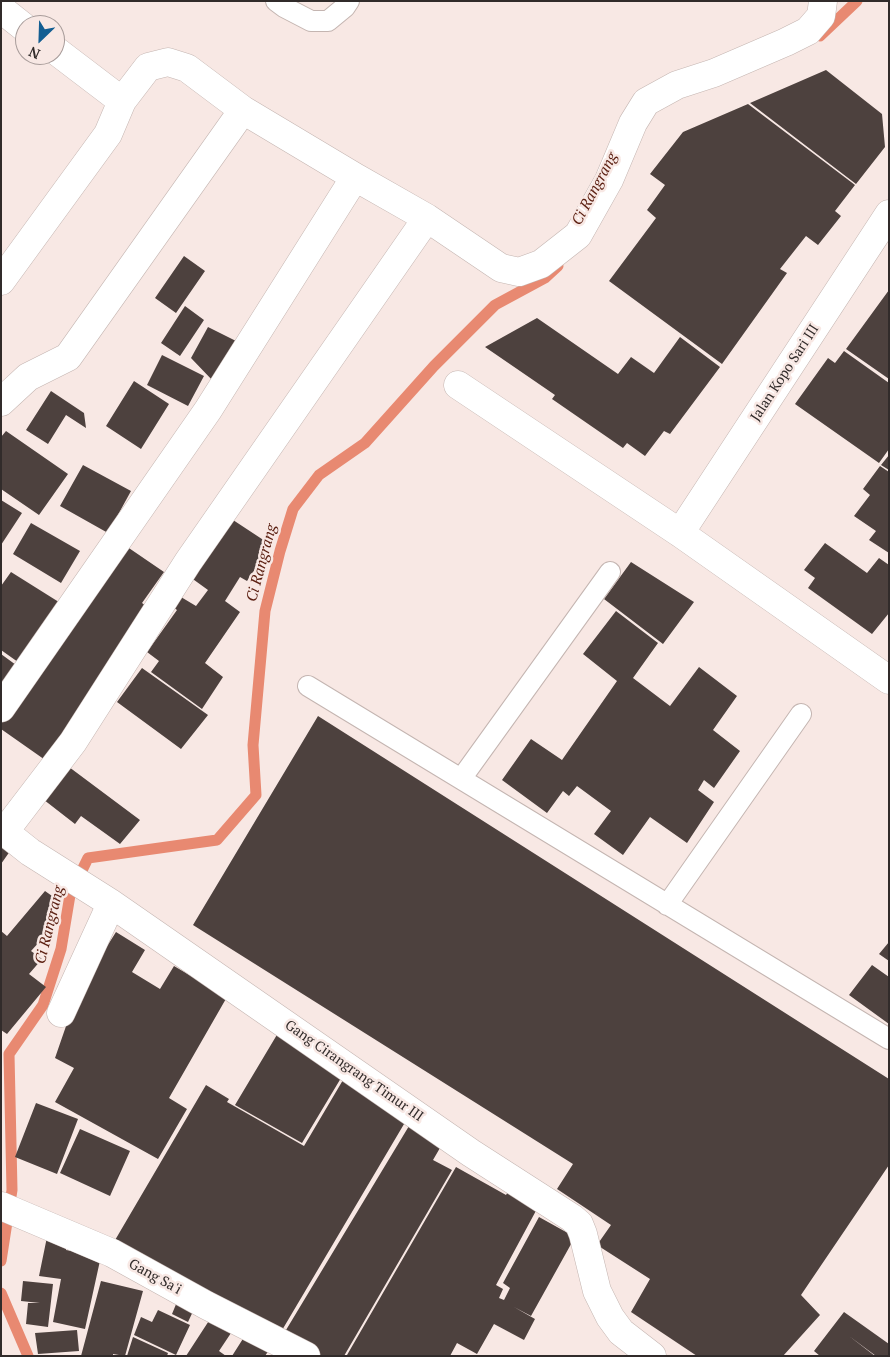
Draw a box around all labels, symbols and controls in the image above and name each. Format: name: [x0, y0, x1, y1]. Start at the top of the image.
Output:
north arrow: [15, 15, 65, 65]
text: N: [25, 42, 43, 64]
water label: Ci Rangrang: [568, 150, 622, 228]
street label: Jalan Kopo Sari III: [747, 321, 823, 425]
water label: Ci Rangrang: [243, 522, 281, 604]
water label: Ci Rangrang: [32, 884, 68, 966]
street label: Gang Cirangrang Timur III: [282, 1017, 426, 1125]
street label: Gang Sa'i: [126, 1256, 184, 1298]

